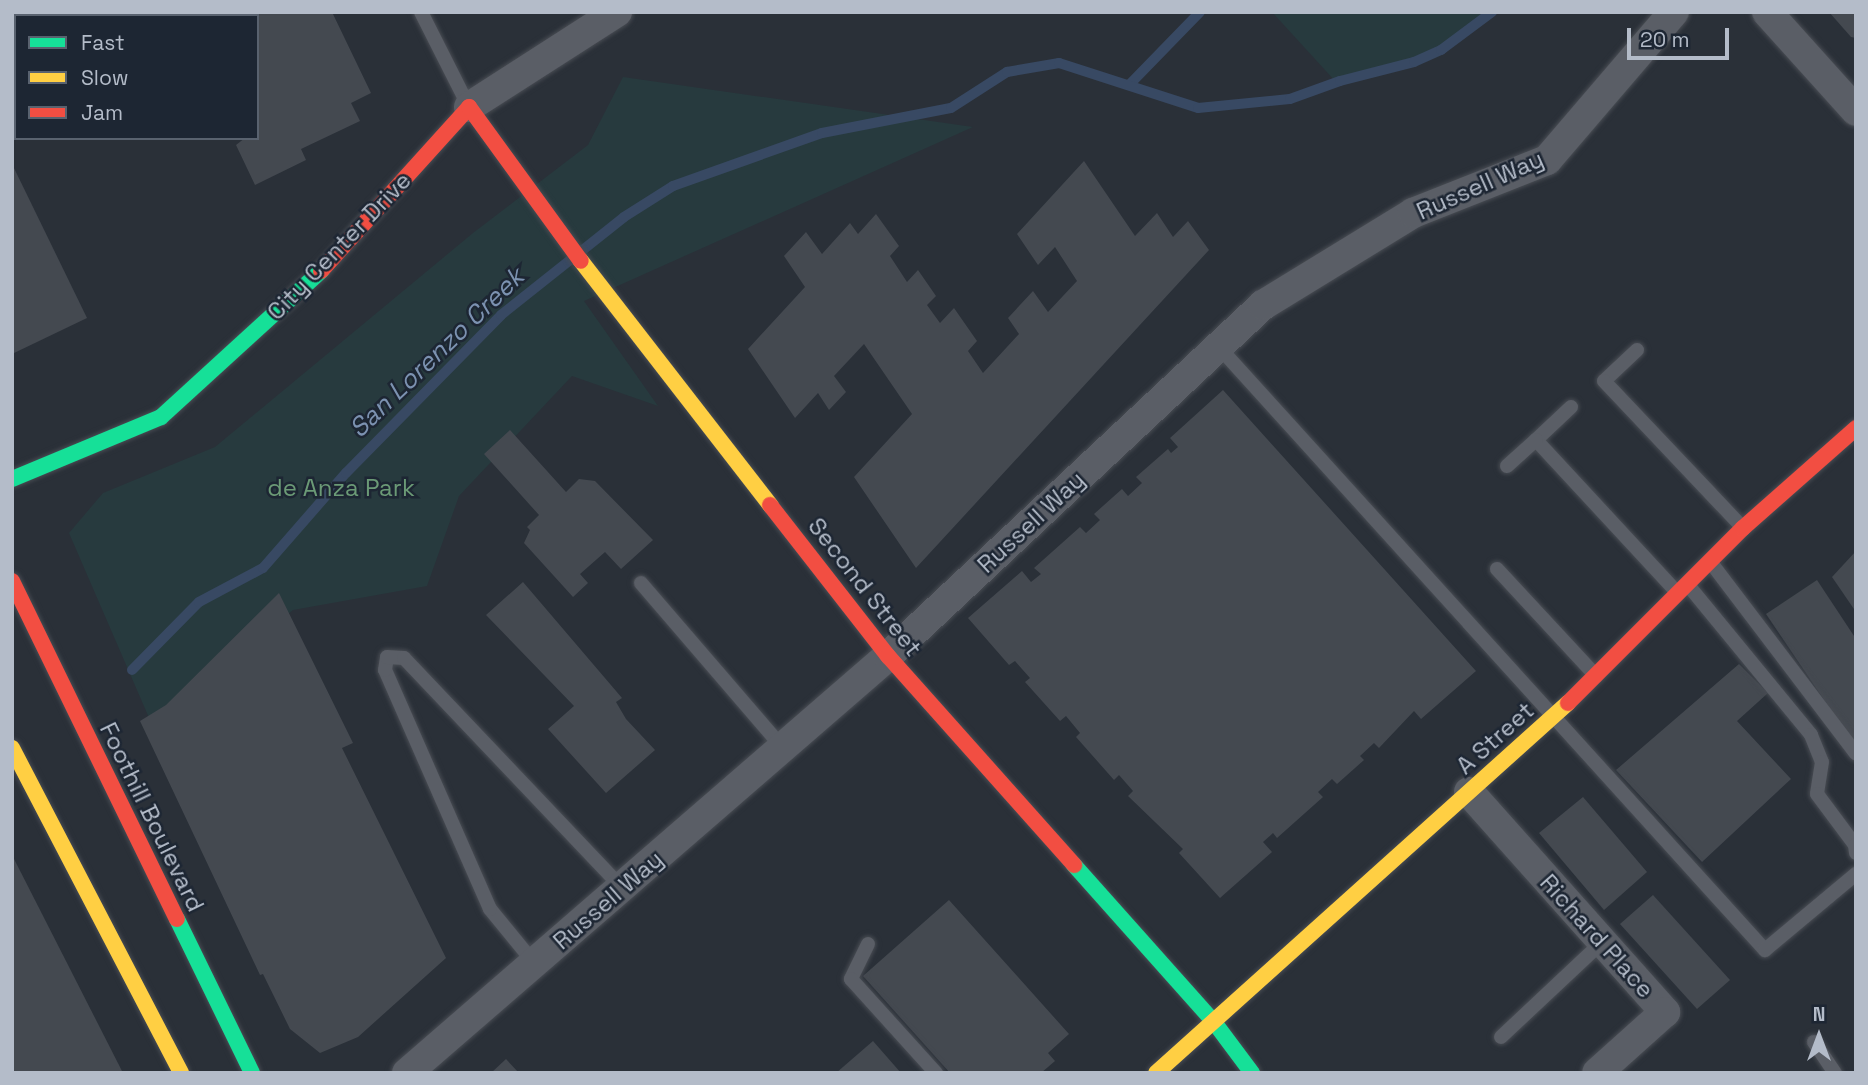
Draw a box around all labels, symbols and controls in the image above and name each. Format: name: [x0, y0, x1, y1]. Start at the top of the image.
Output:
legend: [14, 14, 259, 140]
scale bar: [1630, 14, 1731, 58]
text: 20 m: [1640, 26, 1690, 53]
text: Fast: [81, 29, 125, 56]
text: Slow: [81, 64, 129, 91]
text: Jam: [81, 99, 123, 126]
street label: Russell Way: [1412, 144, 1548, 226]
street label: City Center Drive: [261, 166, 417, 326]
water label: San Lorenzo Creek: [343, 262, 531, 444]
street label: Russell Way: [971, 465, 1091, 579]
park label: de Anza Park: [267, 474, 415, 502]
street label: Second Street: [802, 512, 928, 662]
street label: A Street: [1450, 696, 1540, 780]
street label: Foothill Boulevard: [94, 718, 210, 916]
street label: Russell Way: [547, 844, 669, 956]
street label: Richard Place: [1534, 868, 1660, 1004]
north arrow: [1784, 1001, 1854, 1071]
text: N: [1813, 1002, 1825, 1027]

